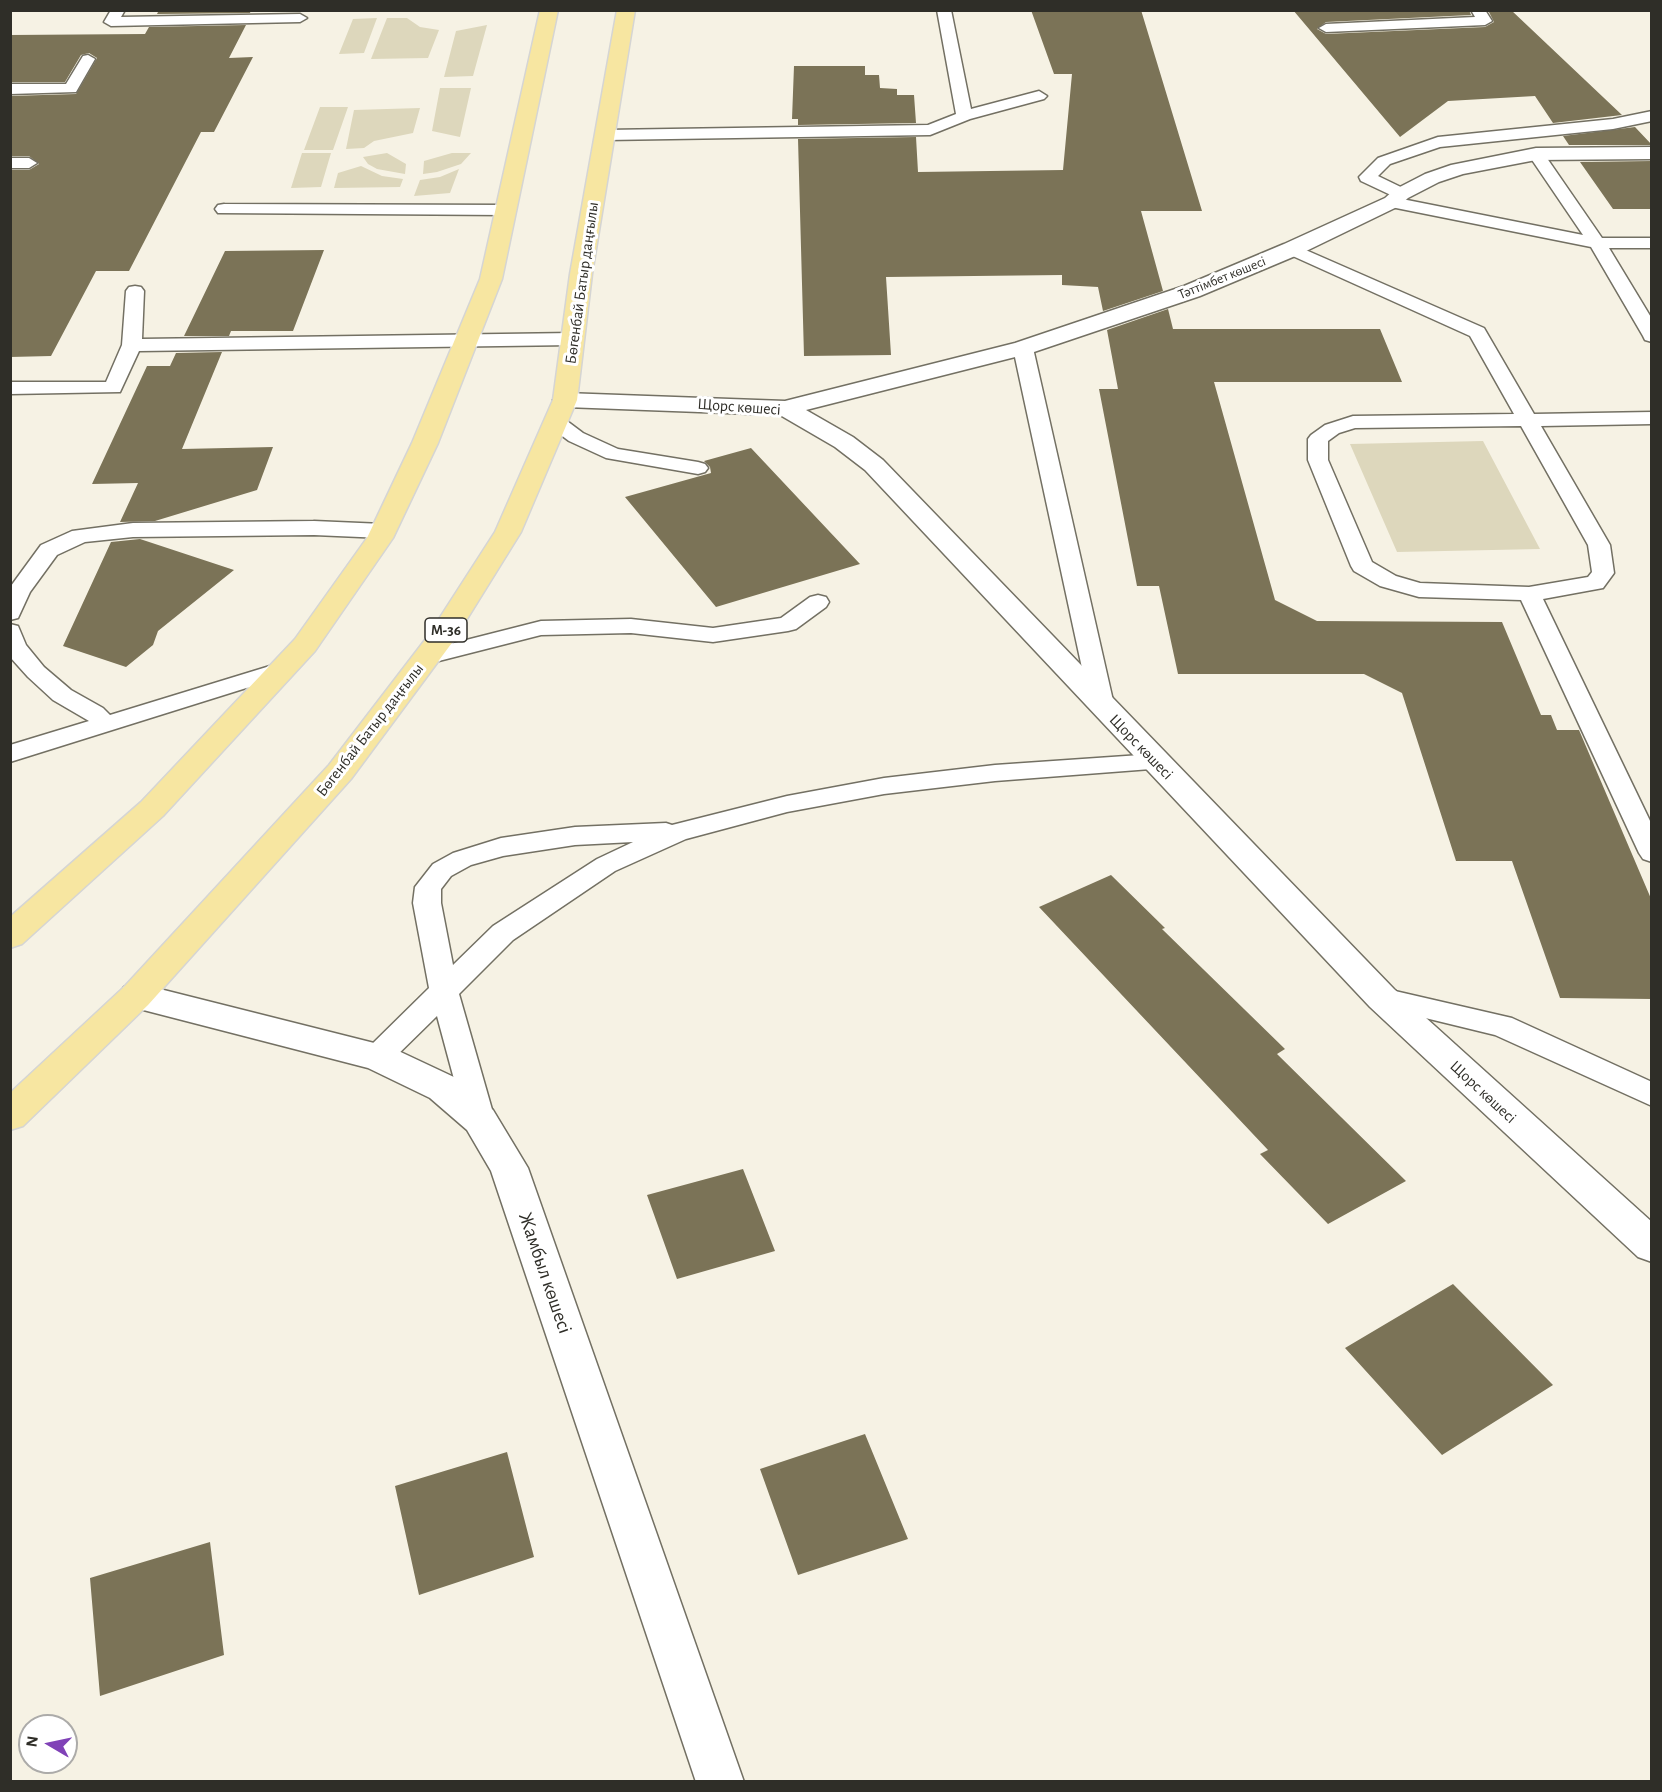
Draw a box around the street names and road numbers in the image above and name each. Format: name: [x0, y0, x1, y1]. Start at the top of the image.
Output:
street label: Бөгенбай Батыр даңғылы: [561, 201, 603, 365]
street label: Тәттімбет көшесі: [1176, 253, 1268, 303]
street label: Щорс көшесі: [697, 395, 781, 419]
road number: M-36: [425, 618, 467, 642]
street label: Бөгенбай Батыр даңғылы: [312, 660, 428, 800]
street label: Щорс көшесі: [1105, 710, 1177, 784]
street label: Щорс көшесі: [1446, 1056, 1520, 1128]
street label: Жамбыл көшесі: [513, 1209, 577, 1337]

